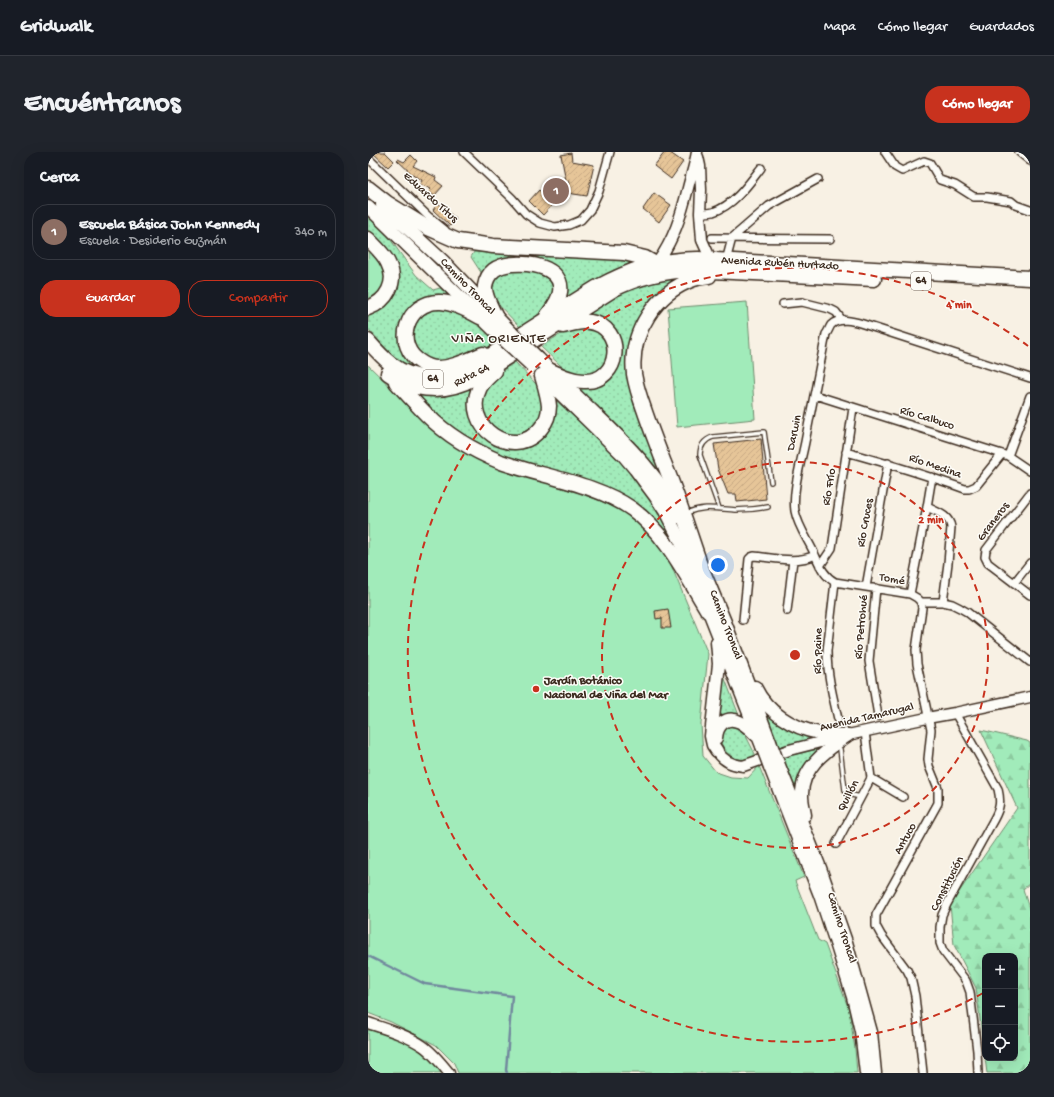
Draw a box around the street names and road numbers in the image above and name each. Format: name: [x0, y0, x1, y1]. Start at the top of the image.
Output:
street label: Eduardo Titus: [400, 170, 461, 227]
street label: Avenida Rubén Hurtado: [721, 254, 839, 274]
street label: Camino Troncal: [437, 256, 498, 318]
road number: 64: [911, 272, 931, 290]
street label: Ruta 64: [452, 361, 492, 391]
road number: 64: [423, 370, 443, 388]
street label: Río Calbuco: [898, 404, 956, 434]
street label: Darwin: [784, 413, 806, 453]
street label: Río Medina: [907, 452, 963, 483]
street label: Río Frío: [820, 468, 840, 506]
street label: Río Cruces: [855, 497, 877, 548]
street label: Graneros: [975, 499, 1014, 544]
street label: Tomé: [877, 571, 907, 589]
street label: Camino Troncal: [705, 588, 745, 662]
street label: Río Petrohué: [852, 594, 872, 660]
street label: Río Paine: [812, 627, 826, 674]
street label: Avenida Tamarugal: [819, 700, 916, 736]
street label: Quillón: [835, 778, 863, 814]
street label: Antuco: [892, 821, 920, 857]
street label: Constitución: [928, 854, 968, 914]
street label: Camino Troncal: [823, 891, 859, 965]

